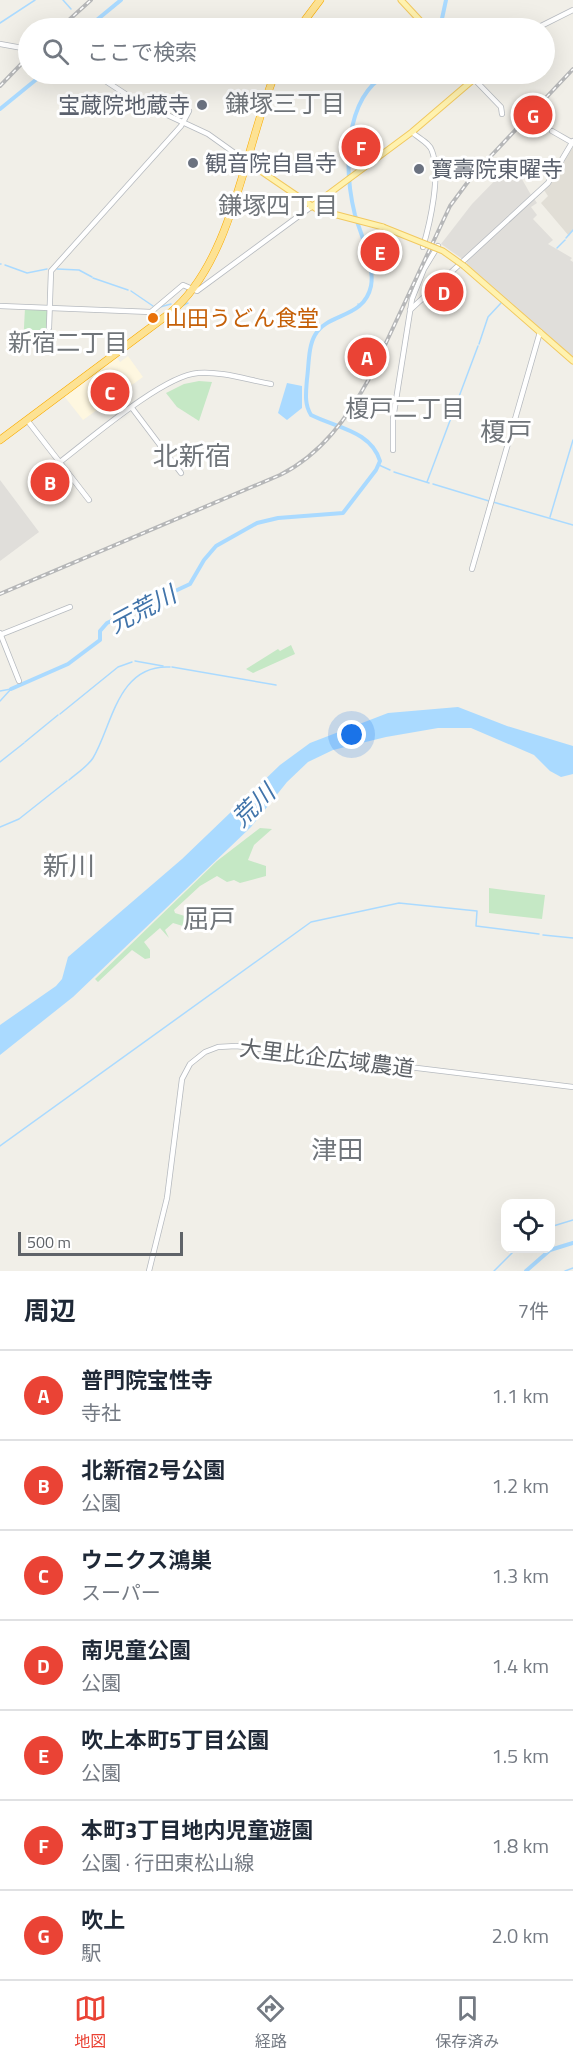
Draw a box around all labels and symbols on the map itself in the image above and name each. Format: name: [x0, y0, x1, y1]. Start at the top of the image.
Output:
district label: 鎌塚三丁目: [225, 85, 345, 121]
place label: 宝蔵院地蔵寺: [58, 88, 190, 122]
pin: G: [514, 92, 552, 138]
marker: 宝蔵院地蔵寺: [195, 98, 209, 112]
pin: F: [342, 124, 380, 170]
place label: 観音院自昌寺: [205, 146, 337, 180]
place label: 寶壽院東曜寺: [431, 152, 563, 186]
marker: 観音院自昌寺: [186, 156, 200, 170]
marker: 寶壽院東曜寺: [412, 162, 426, 176]
district label: 鎌塚四丁目: [218, 187, 338, 223]
pin: E: [360, 230, 400, 274]
pin: D: [424, 270, 464, 314]
place label: 山田うどん食堂: [165, 301, 319, 335]
marker: 山田うどん食堂: [146, 311, 160, 325]
district label: 新宿二丁目: [8, 324, 128, 360]
pin: A: [348, 334, 386, 380]
pin: C: [90, 370, 130, 414]
district label: 榎戸二丁目: [345, 390, 465, 426]
district label: 榎戸: [480, 412, 532, 451]
district label: 北新宿: [153, 436, 231, 475]
pin: B: [31, 460, 70, 504]
water label: 元荒川: [102, 575, 185, 642]
your location: [337, 720, 366, 749]
water label: 荒川: [223, 773, 285, 835]
district label: 新川: [43, 846, 95, 885]
district label: 屈戸: [183, 899, 235, 938]
street label: 大里比企広域農道: [238, 1030, 416, 1086]
district label: 津田: [311, 1130, 363, 1169]
scale bar: [18, 1229, 183, 1256]

